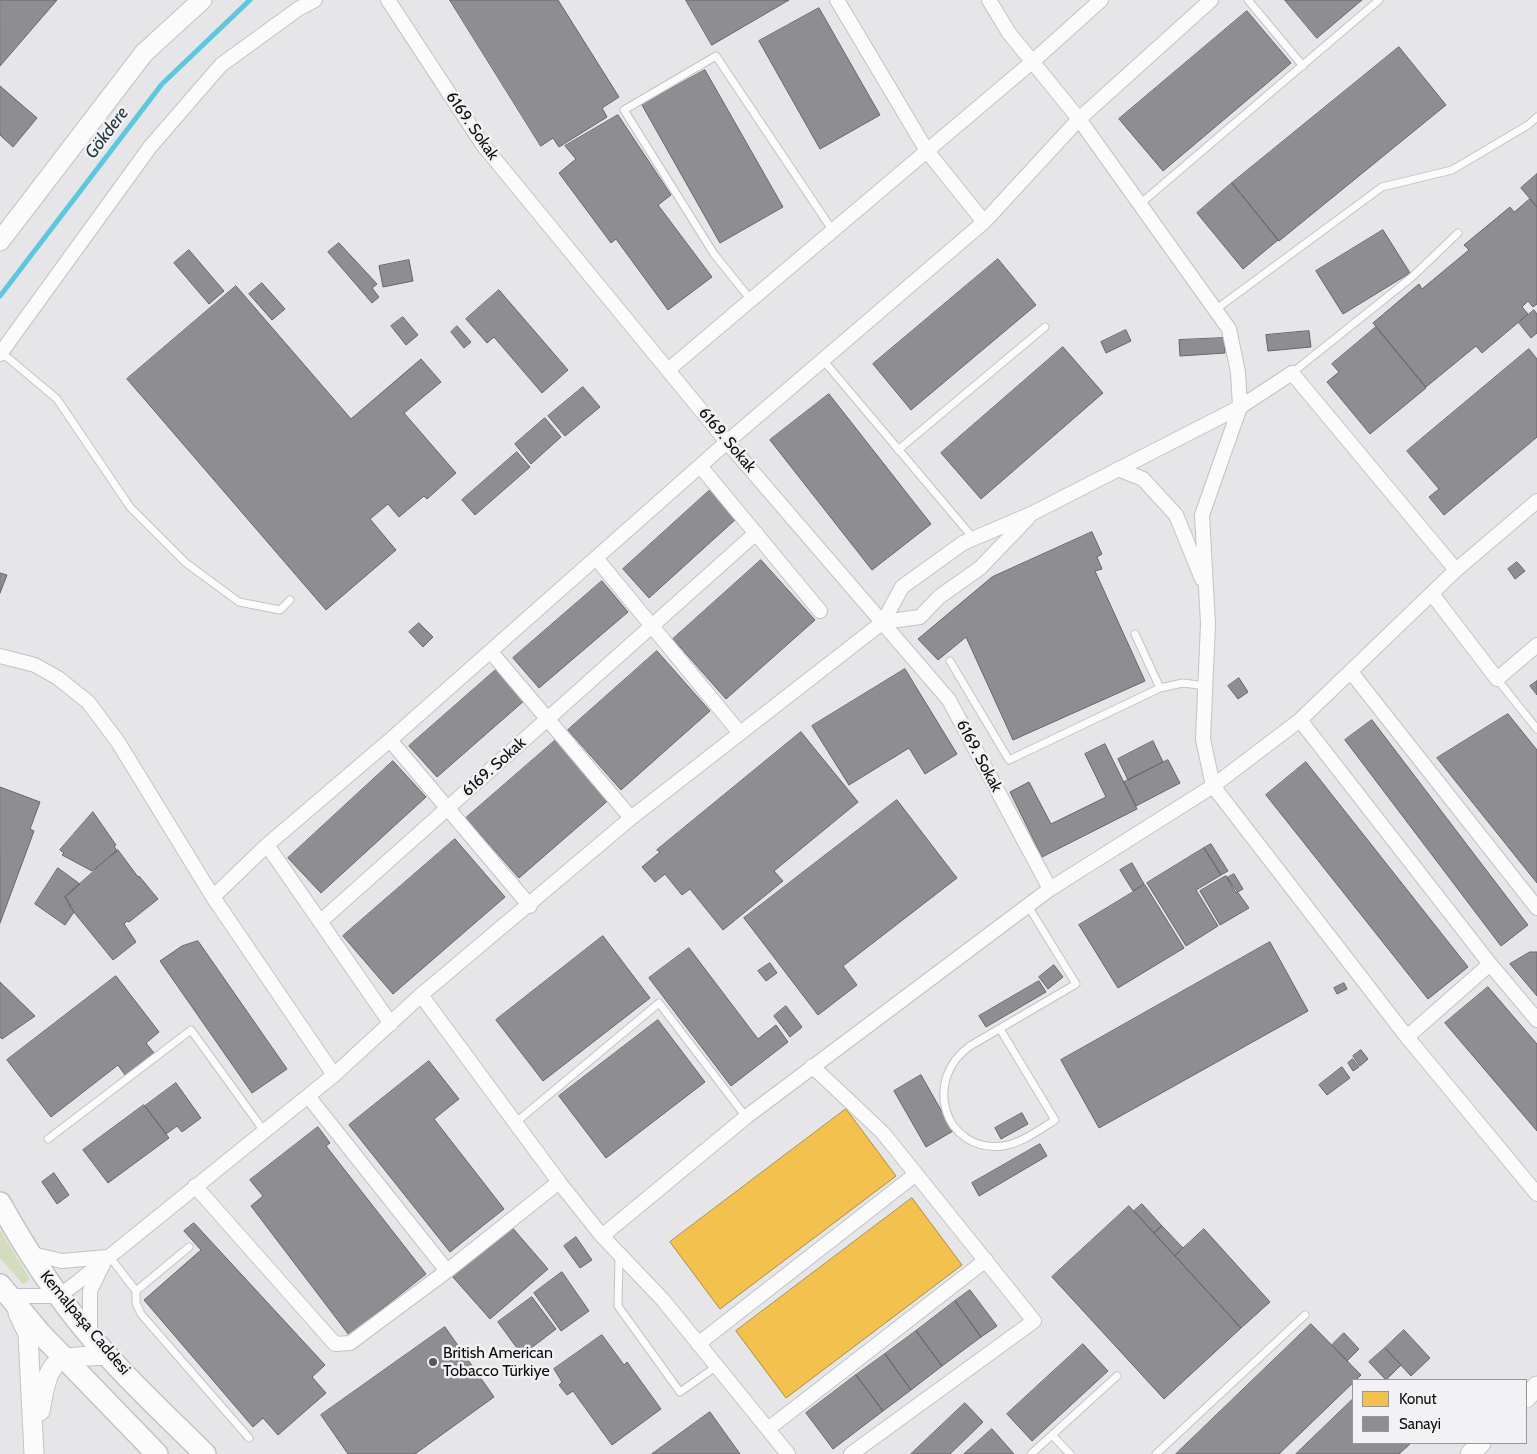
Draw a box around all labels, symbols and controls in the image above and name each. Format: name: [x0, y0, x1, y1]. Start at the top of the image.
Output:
street label: 6169. Sokak: [441, 88, 503, 164]
water label: Gökdere: [81, 103, 133, 163]
street label: 6169. Sokak: [694, 404, 760, 476]
street label: 6169. Sokak: [952, 717, 1006, 795]
street label: 6169. Sokak: [458, 733, 530, 801]
street label: Kemalpaşa Caddesi: [36, 1267, 134, 1379]
place label: British American Tobacco Türkiye: [443, 1343, 553, 1381]
marker: British American Tobacco Türkiye: [427, 1356, 439, 1368]
legend: [1352, 1379, 1527, 1444]
text: Konut: [1399, 1390, 1437, 1408]
text: Sanayi: [1399, 1415, 1441, 1433]

